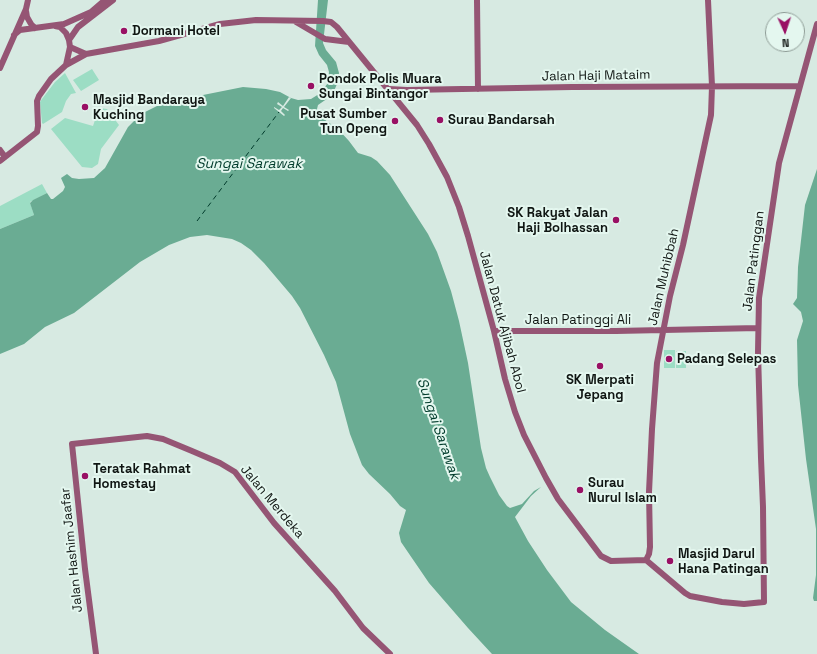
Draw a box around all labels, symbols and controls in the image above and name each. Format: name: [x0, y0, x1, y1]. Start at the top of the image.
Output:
north arrow: [765, 12, 805, 52]
place label: Dormani Hotel: [132, 23, 220, 39]
marker: Dormani Hotel: [119, 26, 129, 36]
text: N: [782, 36, 790, 50]
street label: Jalan Haji Mataim: [542, 67, 650, 85]
place label: Pondok Polis Muara Sungai Bintangor: [319, 71, 442, 102]
marker: Pondok Polis Muara Sungai Bintangor: [306, 81, 316, 91]
place label: Masjid Bandaraya Kuching: [93, 92, 205, 123]
marker: Masjid Bandaraya Kuching: [80, 102, 90, 112]
place label: Pusat Sumber Tun Openg: [300, 106, 387, 137]
place label: Surau Bandarsah: [448, 112, 555, 128]
marker: Surau Bandarsah: [435, 115, 445, 125]
marker: Pusat Sumber Tun Openg: [390, 116, 400, 126]
water label: Sungai Sarawak: [196, 156, 302, 172]
place label: SK Rakyat Jalan Haji Bolhassan: [507, 205, 608, 236]
street label: Jalan Patinggan: [740, 210, 768, 312]
marker: SK Rakyat Jalan Haji Bolhassan: [611, 215, 621, 225]
street label: Jalan Muhibbah: [645, 227, 683, 327]
street label: Jalan Datuk Ajibah Abol: [476, 249, 528, 395]
street label: Jalan Patinggi Ali: [525, 312, 631, 328]
place label: Padang Selepas: [677, 351, 776, 367]
marker: Padang Selepas: [664, 354, 674, 364]
marker: SK Merpati Jepang: [595, 361, 605, 371]
place label: SK Merpati Jepang: [566, 372, 634, 403]
water label: Sungai Sarawak: [413, 376, 463, 482]
place label: Teratak Rahmat Homestay: [93, 461, 191, 492]
street label: Jalan Merdeka: [237, 462, 307, 542]
marker: Teratak Rahmat Homestay: [80, 471, 90, 481]
place label: Surau Nurul Islam: [588, 475, 657, 506]
marker: Surau Nurul Islam: [575, 485, 585, 495]
street label: Jalan Hashim Jaafar: [58, 487, 86, 613]
place label: Masjid Darul Hana Patingan: [678, 546, 769, 577]
marker: Masjid Darul Hana Patingan: [665, 556, 675, 566]

